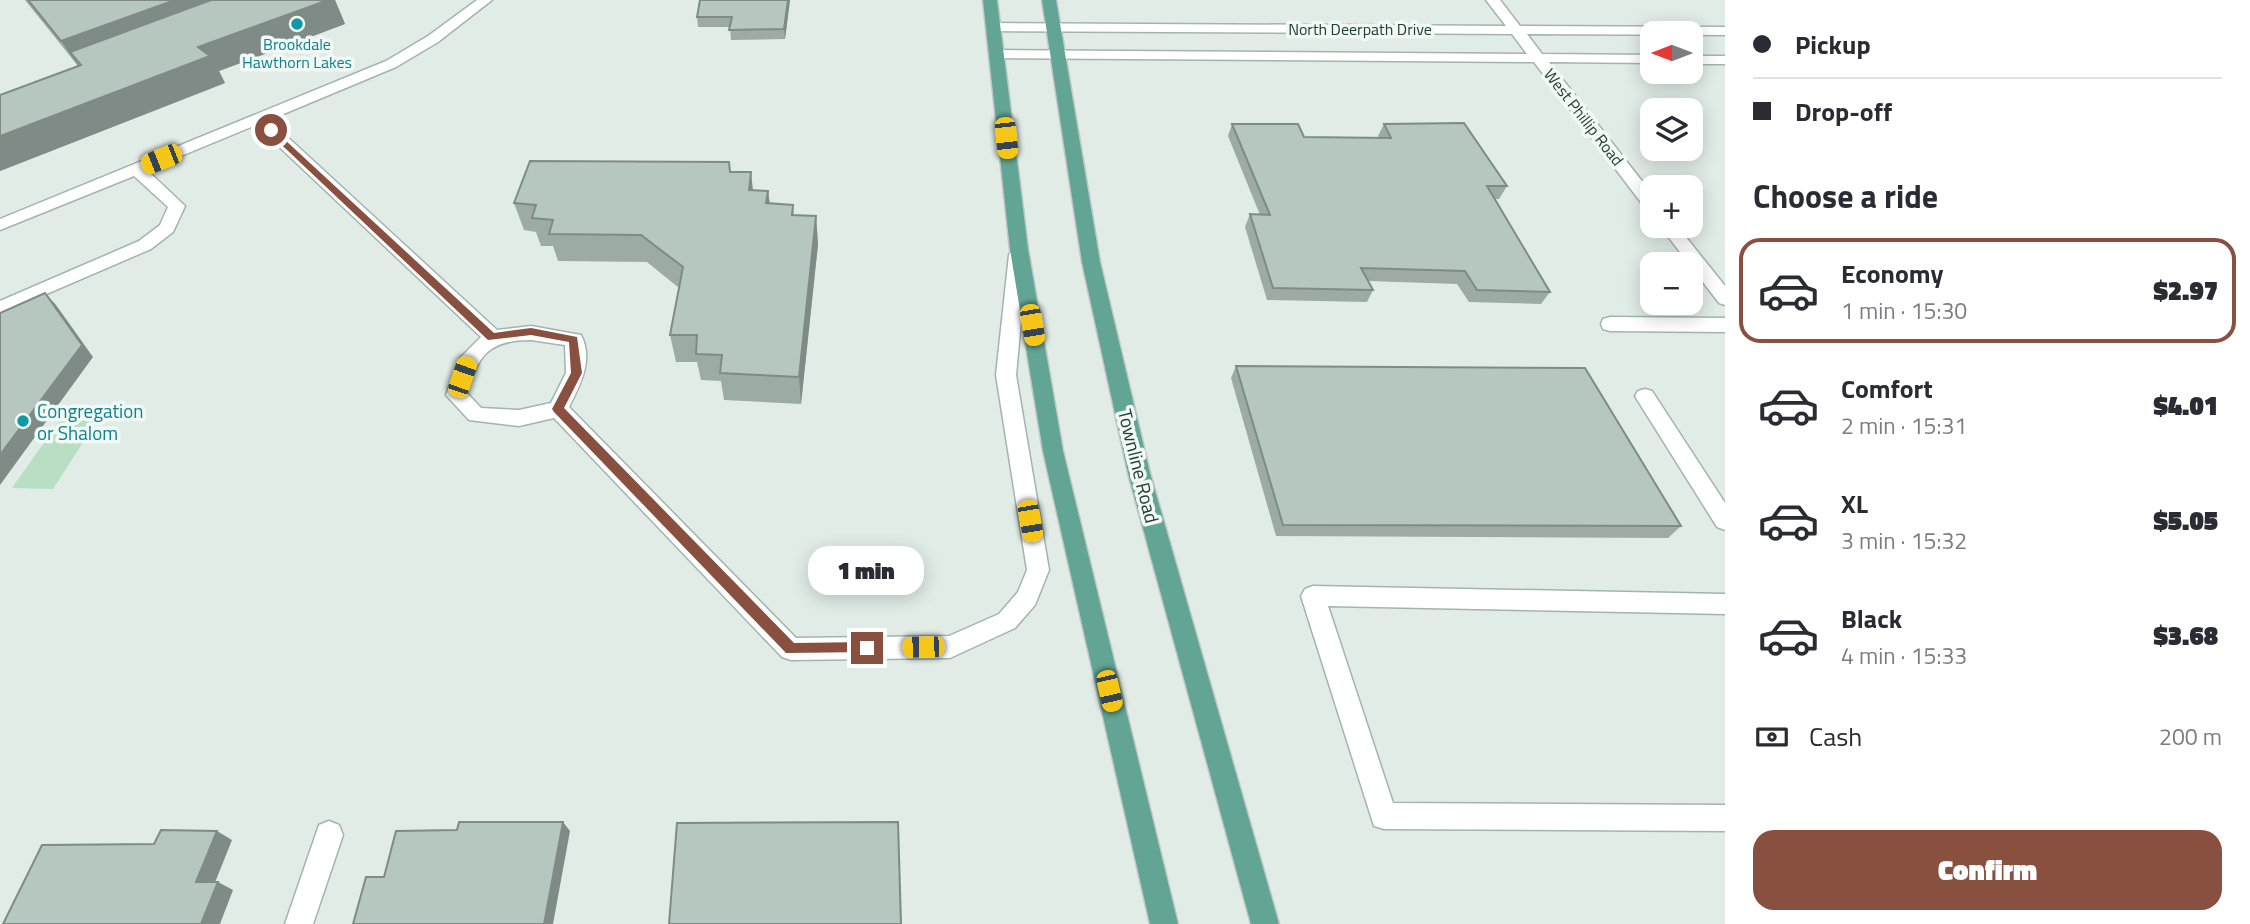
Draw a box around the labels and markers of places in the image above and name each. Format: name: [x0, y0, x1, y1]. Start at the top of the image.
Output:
marker: Brookdale Hawthorn Lakes: [289, 16, 305, 32]
place label: Brookdale Hawthorn Lakes: [242, 32, 352, 74]
place label: Congregation or Shalom: [37, 396, 143, 447]
marker: Congregation or Shalom: [15, 413, 31, 429]

